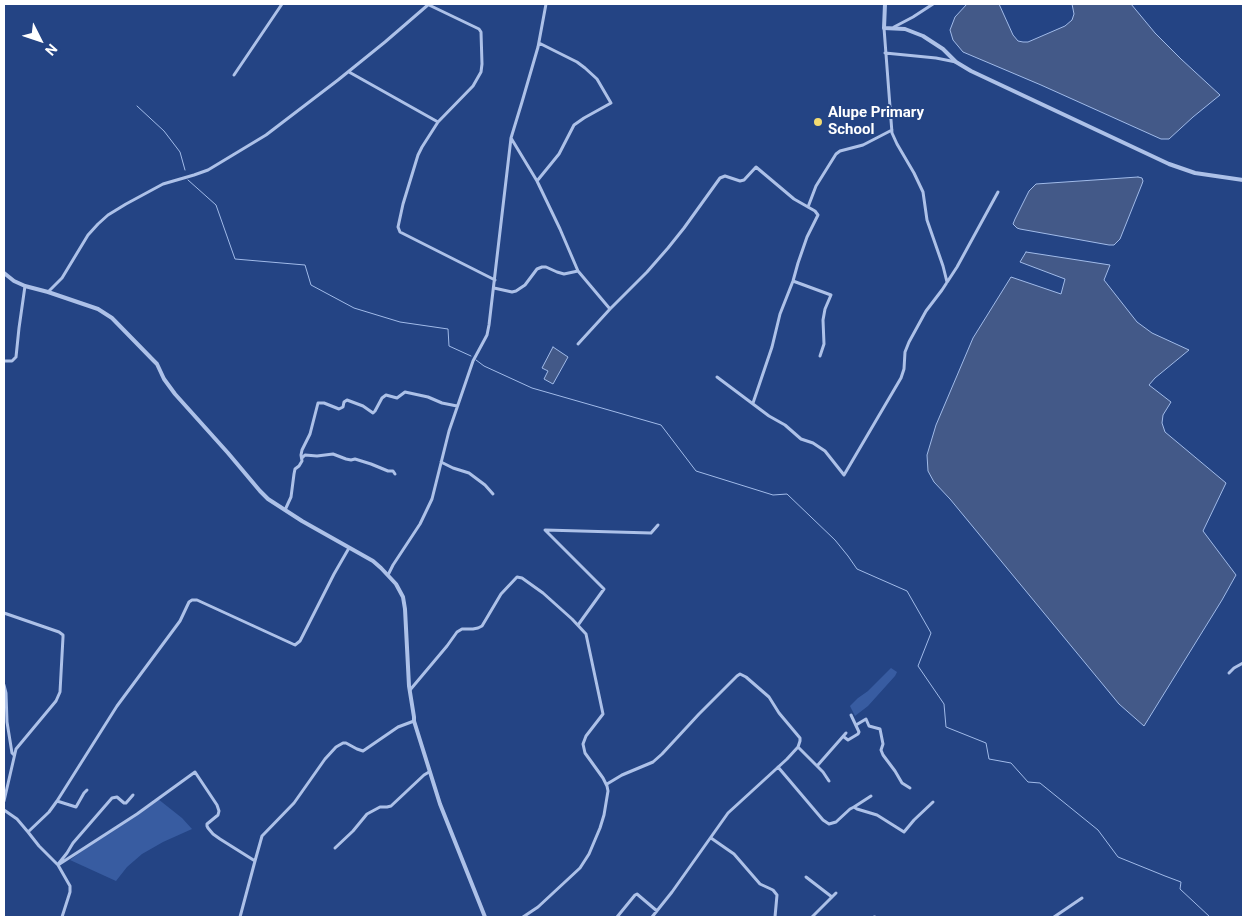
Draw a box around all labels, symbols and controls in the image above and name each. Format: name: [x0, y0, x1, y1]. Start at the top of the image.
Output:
north arrow: [15, 15, 65, 65]
text: N: [42, 41, 61, 59]
place label: Alupe Primary School: [828, 104, 924, 139]
marker: Alupe Primary School: [812, 116, 824, 128]

